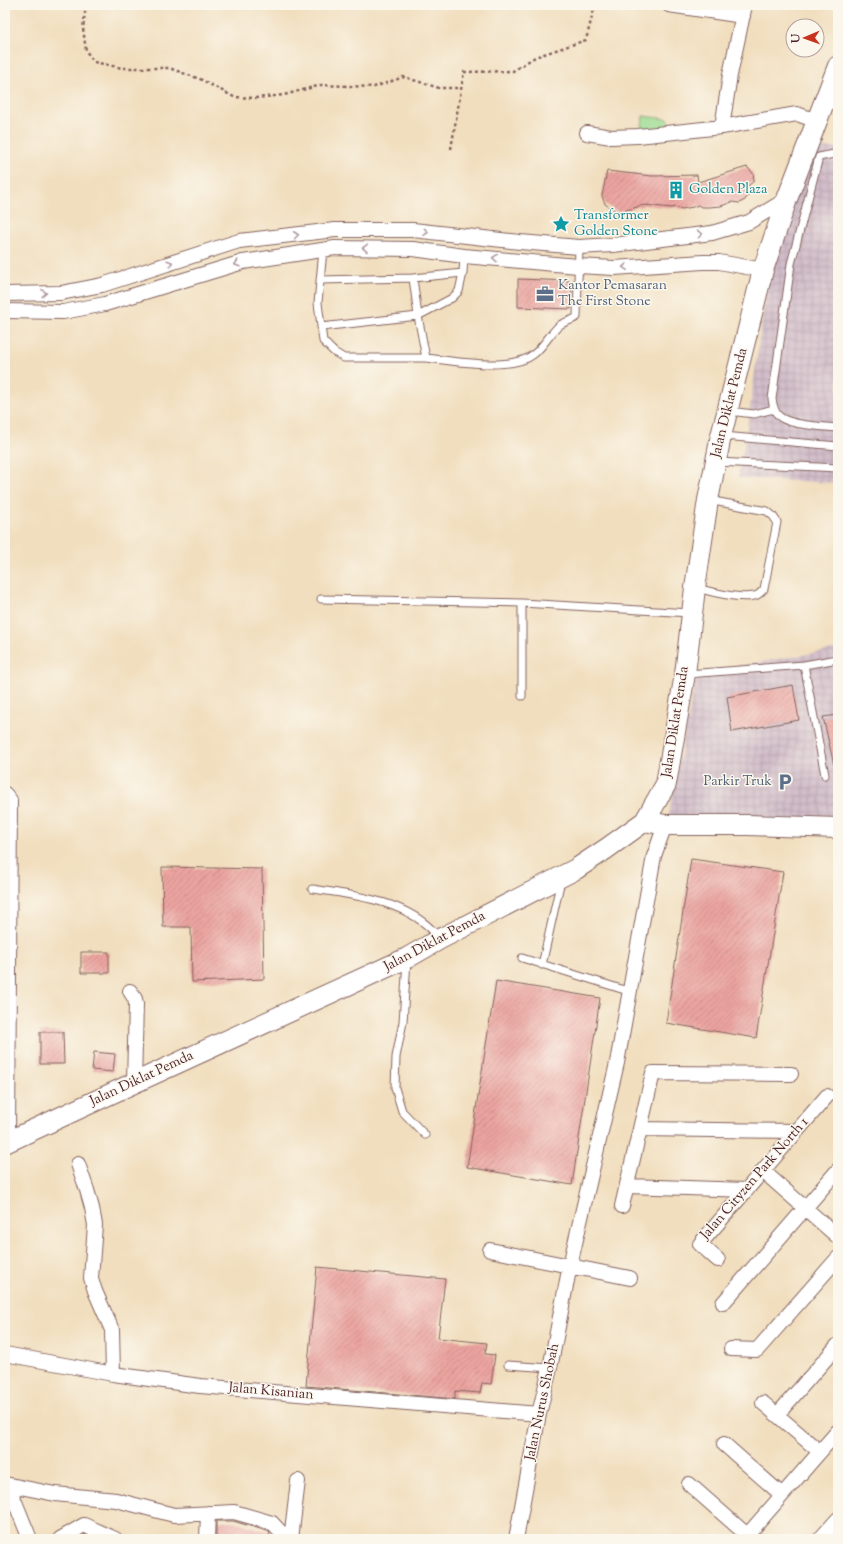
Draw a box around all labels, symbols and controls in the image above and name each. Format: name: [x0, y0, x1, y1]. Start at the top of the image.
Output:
north arrow: [785, 18, 825, 58]
text: U: [788, 34, 804, 44]
building icon: Golden Plaza: [666, 180, 686, 200]
place label: Golden Plaza: [689, 180, 768, 200]
place label: Transformer Golden Stone: [574, 206, 658, 242]
place icon: Transformer Golden Stone: [551, 214, 571, 234]
one-way arrow: [423, 227, 429, 236]
one-way arrow: [293, 230, 299, 239]
one-way arrow: [697, 230, 703, 239]
one-way arrow: [362, 244, 368, 253]
one-way arrow: [492, 254, 498, 263]
one-way arrow: [166, 259, 173, 268]
one-way arrow: [233, 259, 240, 268]
one-way arrow: [621, 263, 627, 271]
place label: Kantor Pemasaran The First Stone: [558, 276, 667, 312]
office icon: Kantor Pemasaran The First Stone: [535, 284, 555, 304]
one-way arrow: [41, 289, 47, 298]
street label: Jalan Diklat Pemda: [706, 346, 753, 461]
street label: Jalan Diklat Pemda: [657, 664, 695, 780]
place label: Parkir Truk: [704, 772, 772, 792]
parking icon: Parkir Truk: [775, 772, 795, 792]
street label: Jalan Diklat Pemda: [380, 907, 490, 978]
street label: Jalan Diklat Pemda: [86, 1046, 198, 1112]
street label: Jalan Cityzen Park North 1: [696, 1113, 814, 1245]
street label: Jalan Nurus Shobah: [521, 1342, 565, 1463]
street label: Jalan Kisanian: [227, 1378, 314, 1406]

